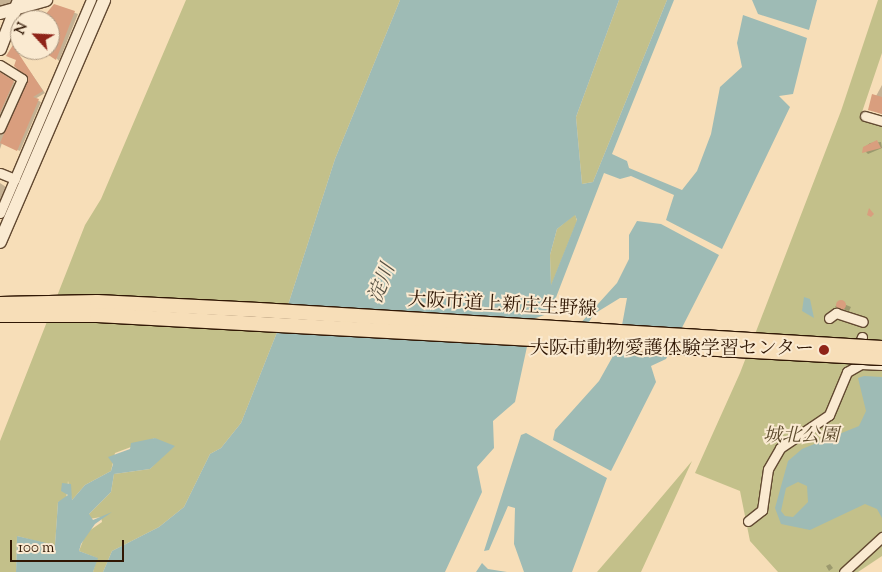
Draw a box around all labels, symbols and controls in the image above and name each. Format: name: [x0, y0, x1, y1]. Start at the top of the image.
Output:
north arrow: [10, 10, 60, 60]
text: N: [11, 20, 34, 38]
water label: 淀川: [365, 261, 401, 307]
street label: 大阪市道上新庄生野線: [407, 290, 597, 322]
place label: 大阪市動物愛護体験学習センター: [529, 339, 814, 361]
marker: 大阪市動物愛護体験学習センター: [818, 344, 830, 356]
park label: 城北公園: [763, 426, 839, 448]
scale bar: [12, 530, 126, 562]
text: 100 m: [18, 538, 54, 559]

